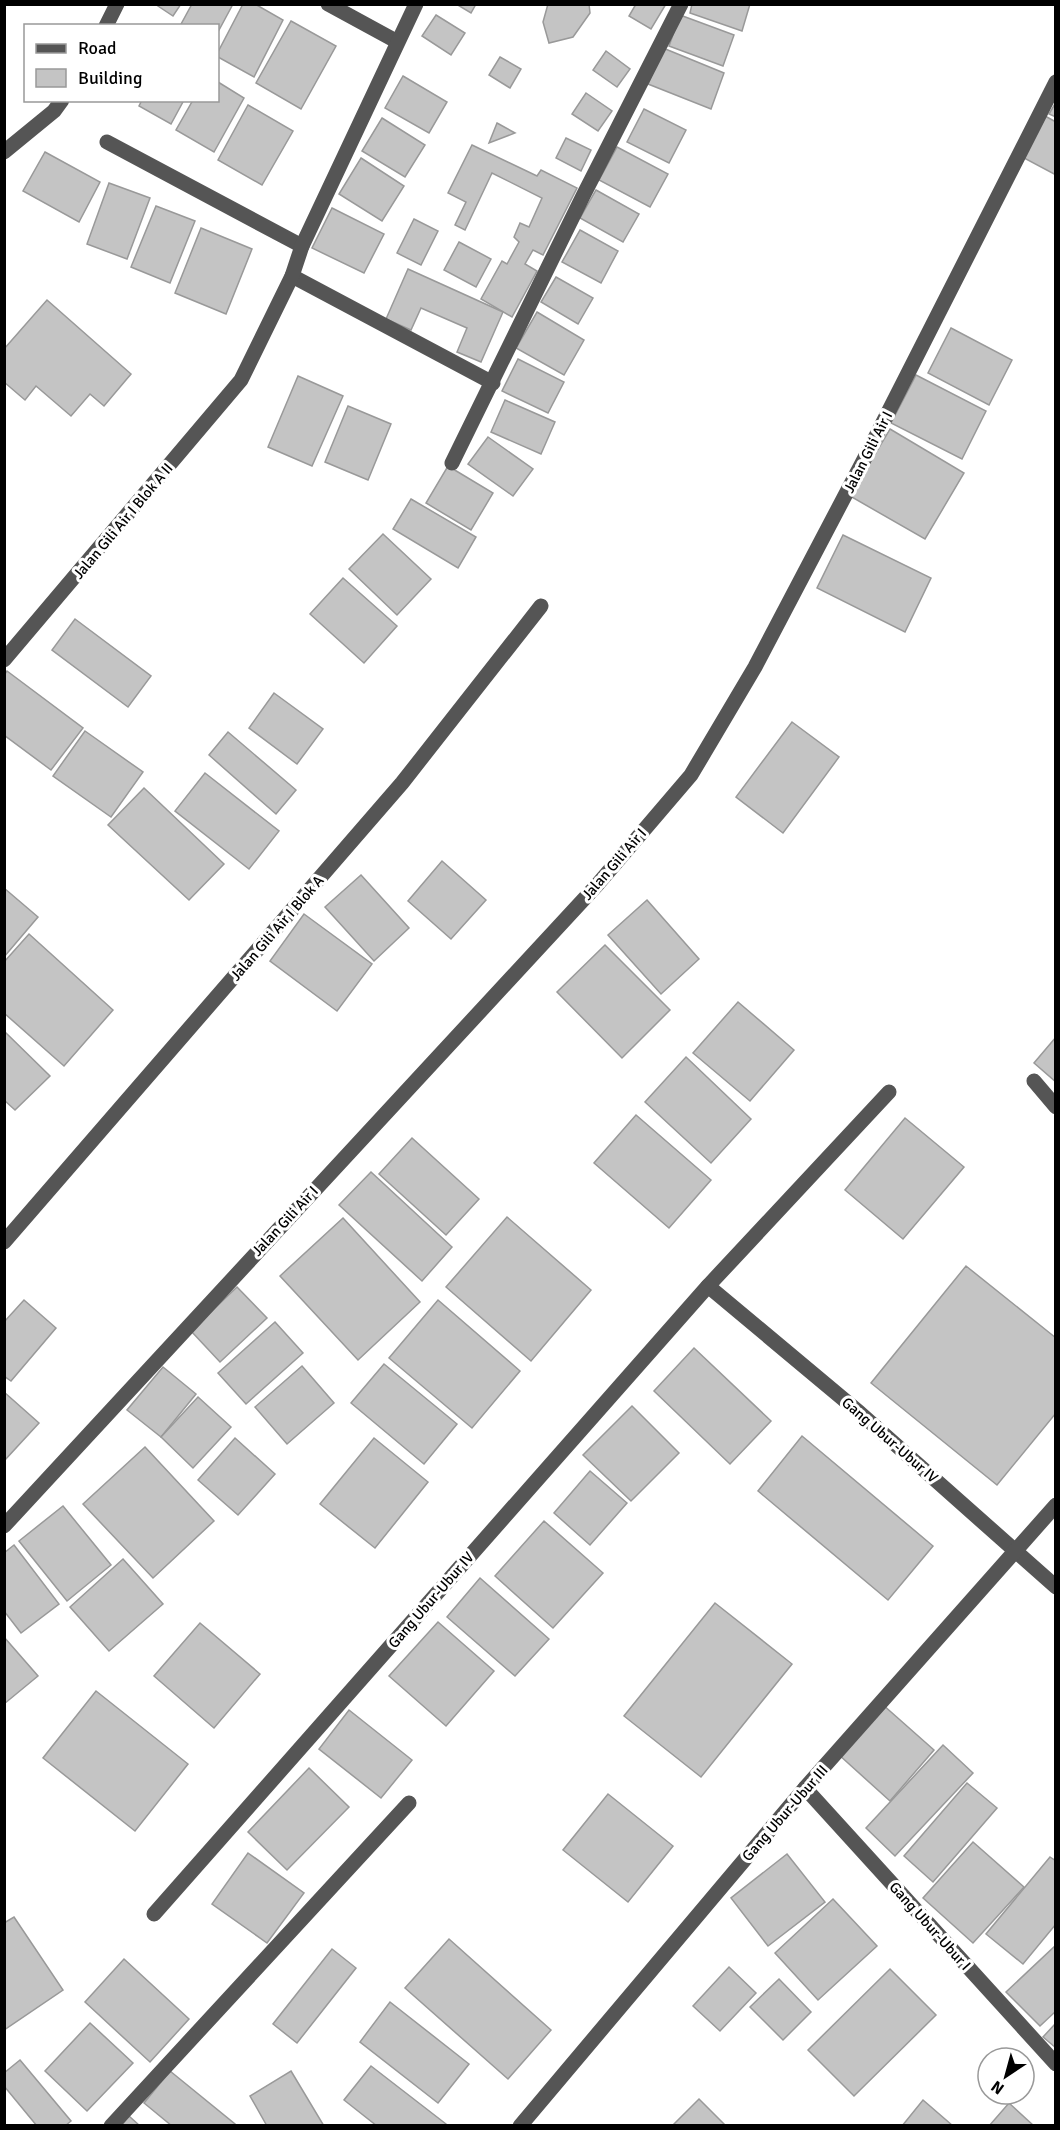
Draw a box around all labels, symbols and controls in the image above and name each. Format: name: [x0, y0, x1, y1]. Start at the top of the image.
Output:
legend: [24, 24, 219, 102]
text: Road: [78, 37, 117, 59]
text: Building: [78, 67, 142, 89]
street label: Jalan Gili Air I: [840, 408, 896, 496]
street label: Jalan Gili Air I Blok A II: [69, 459, 177, 583]
street label: Jalan Gili Air I: [578, 824, 650, 904]
street label: Jalan Gili Air I Blok A: [226, 872, 328, 984]
street label: Jalan Gili Air I: [248, 1182, 322, 1260]
street label: Gang Ubur-Ubur IV: [838, 1393, 942, 1487]
street label: Gang Ubur-Ubur IV: [384, 1548, 478, 1652]
street label: Gang Ubur-Ubur III: [738, 1761, 832, 1865]
street label: Gang Ubur-Ubur I: [886, 1878, 974, 1974]
north arrow: [976, 2046, 1036, 2106]
text: N: [987, 2076, 1008, 2099]

